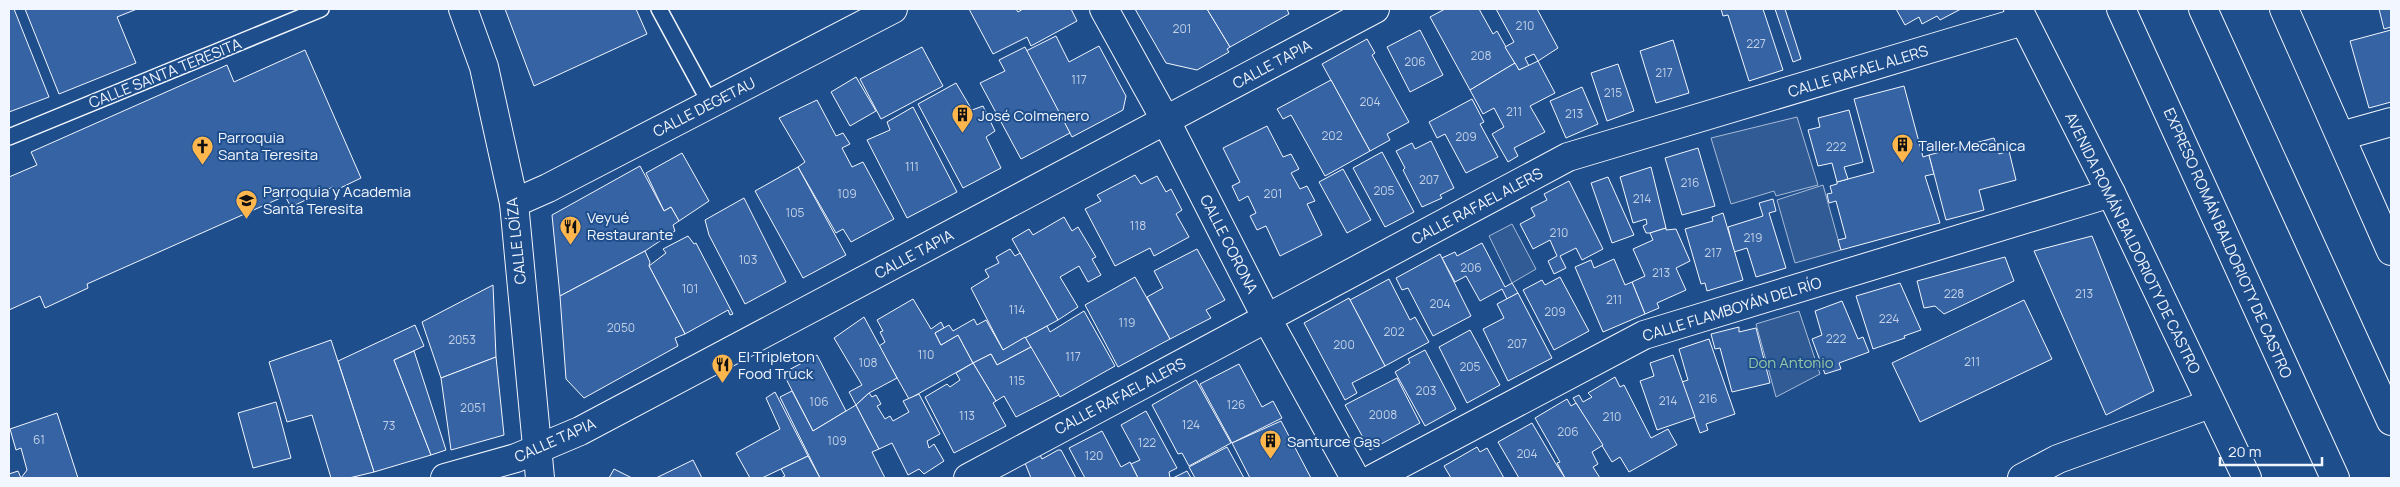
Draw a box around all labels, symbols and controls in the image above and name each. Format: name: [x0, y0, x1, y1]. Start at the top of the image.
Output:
house number: 210: [1516, 17, 1534, 34]
house number: 201: [1173, 20, 1191, 37]
street label: CALLE SANTA TERESITA: [86, 33, 245, 113]
street label: CALLE TAPIA: [1229, 34, 1316, 94]
house number: 227: [1746, 35, 1766, 52]
street label: CALLE RAFAEL ALERS: [1785, 40, 1931, 102]
house number: 208: [1470, 47, 1492, 64]
house number: 206: [1404, 53, 1426, 70]
house number: 217: [1655, 64, 1673, 81]
house number: 117: [1071, 71, 1087, 88]
street label: CALLE DEGETAU: [649, 72, 759, 142]
house number: 215: [1604, 84, 1622, 101]
house number: 204: [1359, 93, 1381, 110]
building icon: José Colmenero: [950, 103, 974, 134]
house number: 211: [1506, 103, 1522, 120]
place label: José Colmenero: [978, 105, 1090, 126]
house number: 213: [1565, 105, 1583, 122]
street label: EXPRESO ROMÁN BALDORIOTY DE CASTRO: [2159, 105, 2297, 382]
street label: AVENIDA ROMÁN BALDORIOTY DE CASTRO: [2060, 109, 2206, 377]
place label: Parroquia Santa Teresita: [218, 127, 318, 165]
house number: 202: [1321, 127, 1343, 144]
house number: 209: [1455, 128, 1477, 145]
building icon: Taller Mecanica: [1890, 133, 1914, 164]
church icon: Parroquia Santa Teresita: [190, 134, 214, 165]
place label: Taller Mecanica: [1918, 135, 2025, 156]
house number: 222: [1826, 138, 1846, 155]
house number: 111: [905, 158, 919, 175]
street label: CALLE RAFAEL ALERS: [1408, 163, 1546, 249]
house number: 207: [1419, 171, 1439, 188]
house number: 216: [1681, 174, 1699, 191]
place label: Parroquia y Academia Santa Teresita: [263, 181, 411, 219]
house number: 205: [1373, 182, 1395, 199]
house number: 109: [837, 185, 857, 202]
house number: 201: [1264, 185, 1282, 202]
school or university icon: Parroquia y Academia Santa Teresita: [235, 188, 259, 219]
house number: 214: [1633, 190, 1651, 207]
street label: CALLE CORONA: [1195, 191, 1263, 298]
street label: CALLE LOÍZA: [501, 196, 531, 285]
house number: 105: [786, 204, 805, 221]
place label: Veyué Restaurante: [587, 207, 673, 245]
restaurant icon: Veyué Restaurante: [559, 214, 583, 245]
house number: 118: [1130, 217, 1146, 234]
street label: CALLE TAPIA: [871, 224, 958, 284]
house number: 210: [1550, 224, 1568, 241]
house number: 219: [1744, 229, 1762, 246]
house number: 217: [1704, 244, 1722, 261]
house number: 103: [739, 251, 757, 268]
house number: 206: [1460, 259, 1482, 276]
house number: 213: [1652, 264, 1670, 281]
street label: CALLE FLAMBOYÁN DEL RÍO: [1640, 272, 1824, 346]
house number: 101: [682, 280, 698, 297]
house number: 228: [1944, 285, 1964, 302]
house number: 213: [2075, 285, 2093, 302]
house number: 211: [1606, 291, 1622, 308]
house number: 204: [1429, 295, 1451, 312]
house number: 114: [1009, 301, 1025, 318]
house number: 209: [1544, 303, 1566, 320]
house number: 224: [1879, 310, 1899, 327]
house number: 119: [1119, 314, 1135, 331]
house number: 2050: [607, 319, 635, 336]
house number: 202: [1383, 323, 1405, 340]
house number: 222: [1826, 330, 1846, 347]
house number: 2053: [448, 331, 476, 348]
house number: 207: [1507, 335, 1527, 352]
house number: 200: [1333, 336, 1355, 353]
place label: El Tripleton Food Truck: [738, 346, 815, 384]
house number: 110: [918, 346, 934, 363]
house number: 117: [1065, 348, 1081, 365]
park label: Don Antonio: [1748, 352, 1834, 373]
restaurant icon: El Tripleton Food Truck: [710, 353, 734, 384]
street label: CALLE RAFAEL ALERS: [1051, 353, 1189, 439]
house number: 211: [1964, 353, 1980, 370]
house number: 108: [859, 354, 878, 371]
house number: 205: [1459, 358, 1481, 375]
house number: 115: [1009, 372, 1025, 389]
house number: 203: [1416, 382, 1436, 399]
house number: 216: [1699, 390, 1717, 407]
house number: 214: [1659, 392, 1677, 409]
house number: 106: [809, 393, 829, 410]
house number: 126: [1227, 396, 1245, 413]
house number: 2051: [460, 399, 486, 416]
house number: 2008: [1369, 406, 1397, 423]
house number: 113: [959, 407, 975, 424]
house number: 210: [1603, 408, 1621, 425]
street label: CALLE TAPIA: [511, 413, 599, 467]
house number: 124: [1182, 416, 1200, 433]
house number: 73: [383, 417, 395, 434]
house number: 206: [1557, 423, 1579, 440]
building icon: Santurce Gas: [1259, 429, 1283, 460]
house number: 61: [33, 431, 45, 448]
place label: Santurce Gas: [1287, 431, 1380, 452]
house number: 109: [827, 432, 847, 449]
house number: 122: [1138, 434, 1156, 451]
scale bar: [2220, 434, 2322, 466]
text: 20 m: [2228, 441, 2261, 462]
house number: 204: [1516, 445, 1538, 462]
house number: 120: [1085, 447, 1103, 464]

